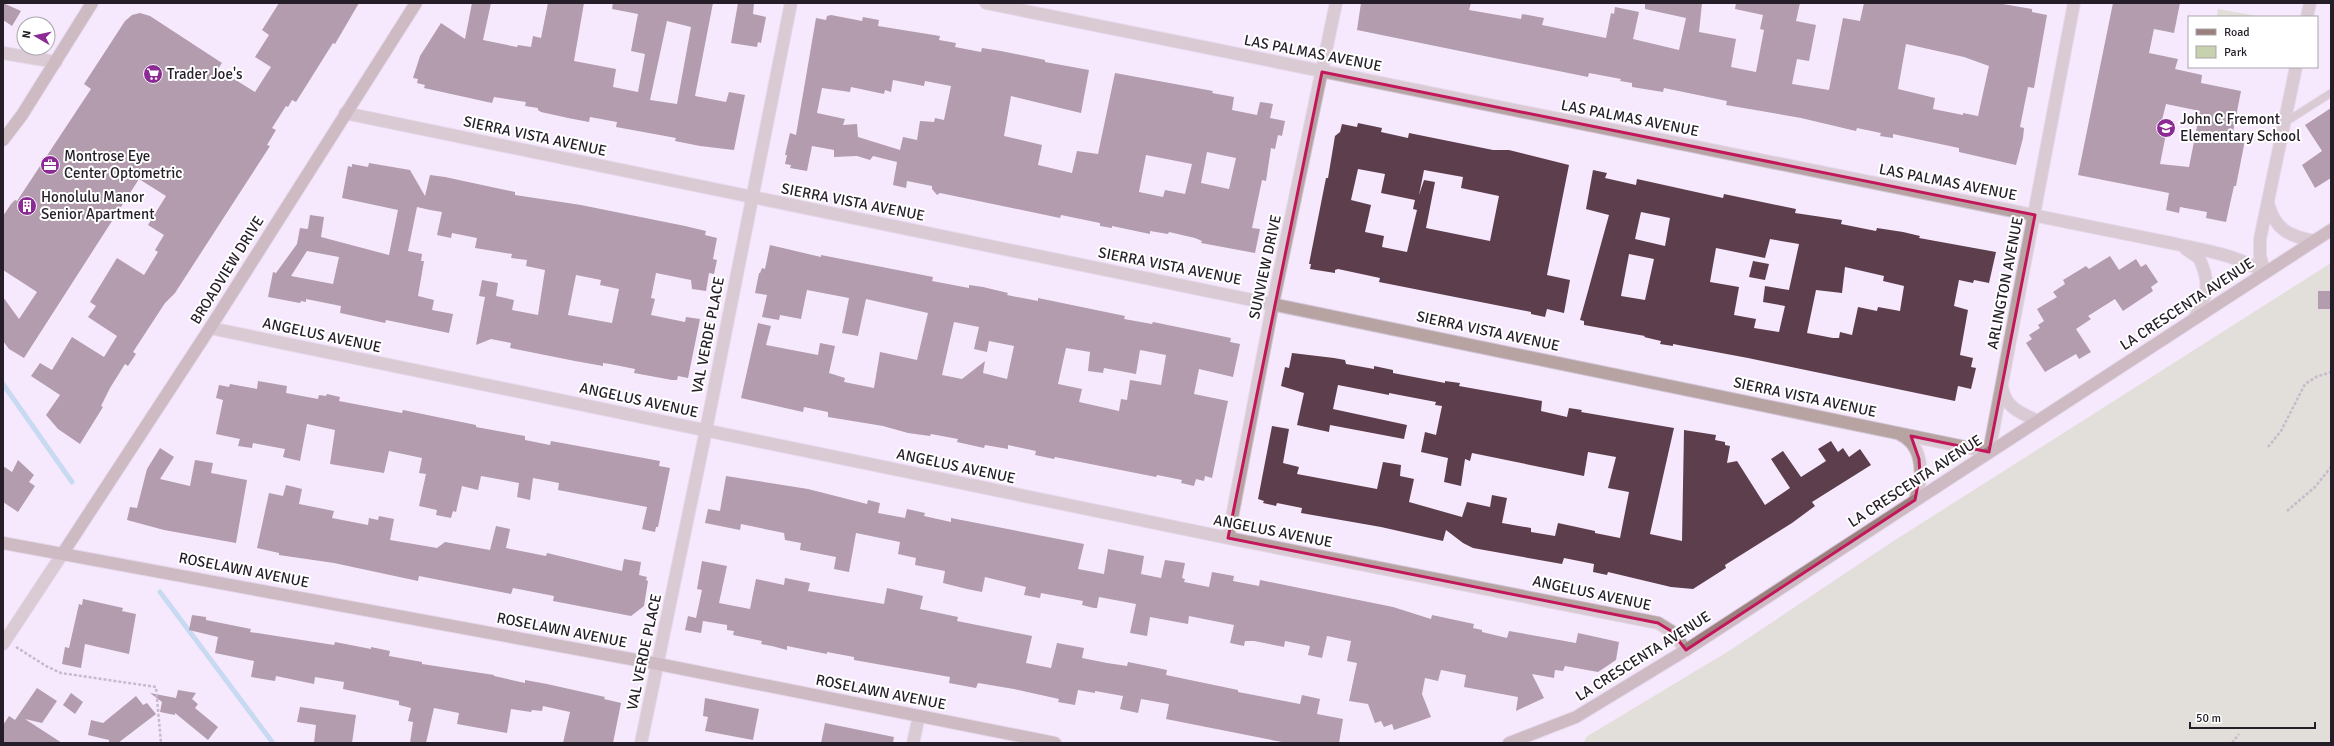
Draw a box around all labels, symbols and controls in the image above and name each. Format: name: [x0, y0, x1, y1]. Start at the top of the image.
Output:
north arrow: [16, 16, 56, 56]
legend: [2188, 16, 2318, 68]
text: Road: [2224, 25, 2250, 40]
text: N: [20, 30, 34, 39]
street label: LAS PALMAS AVENUE: [1243, 31, 1383, 75]
text: Park: [2224, 45, 2247, 60]
supermarket icon: Trader Joe's: [142, 63, 164, 85]
place label: Trader Joe's: [167, 65, 243, 83]
street label: LAS PALMAS AVENUE: [1560, 96, 1700, 140]
place label: John C Fremont Elementary School: [2180, 110, 2301, 145]
street label: SIERRA VISTA AVENUE: [462, 112, 608, 160]
school or university icon: John C Fremont Elementary School: [2155, 117, 2177, 139]
place label: Montrose Eye Center Optometric: [64, 147, 182, 182]
office icon: Montrose Eye Center Optometric: [39, 154, 61, 176]
street label: LAS PALMAS AVENUE: [1878, 160, 2018, 204]
street label: SIERRA VISTA AVENUE: [780, 179, 926, 225]
place label: Honolulu Manor Senior Apartment: [41, 188, 154, 223]
building icon: Honolulu Manor Senior Apartment: [16, 195, 38, 217]
street label: BROADVIEW DRIVE: [186, 213, 268, 327]
street label: SUNVIEW DRIVE: [1245, 213, 1285, 321]
street label: ARLINGTON AVENUE: [1983, 215, 2027, 351]
street label: SIERRA VISTA AVENUE: [1097, 243, 1243, 289]
street label: LA CRESCENTA AVENUE: [2117, 254, 2257, 354]
street label: VAL VERDE PLACE: [688, 275, 728, 395]
street label: SIERRA VISTA AVENUE: [1415, 307, 1561, 355]
street label: ANGELUS AVENUE: [261, 314, 383, 356]
street label: SIERRA VISTA AVENUE: [1732, 373, 1878, 421]
street label: ANGELUS AVENUE: [578, 379, 700, 421]
street label: LA CRESCENTA AVENUE: [1845, 431, 1985, 531]
street label: ANGELUS AVENUE: [895, 445, 1017, 487]
street label: ANGELUS AVENUE: [1212, 511, 1334, 551]
street label: ROSELAWN AVENUE: [177, 549, 311, 591]
street label: ANGELUS AVENUE: [1531, 572, 1653, 614]
street label: VAL VERDE PLACE: [623, 592, 665, 712]
street label: LA CRESCENTA AVENUE: [1572, 607, 1714, 705]
street label: ROSELAWN AVENUE: [495, 609, 629, 651]
street label: ROSELAWN AVENUE: [814, 671, 948, 713]
scale bar: [2190, 704, 2315, 730]
text: 50 m: [2196, 711, 2221, 726]

